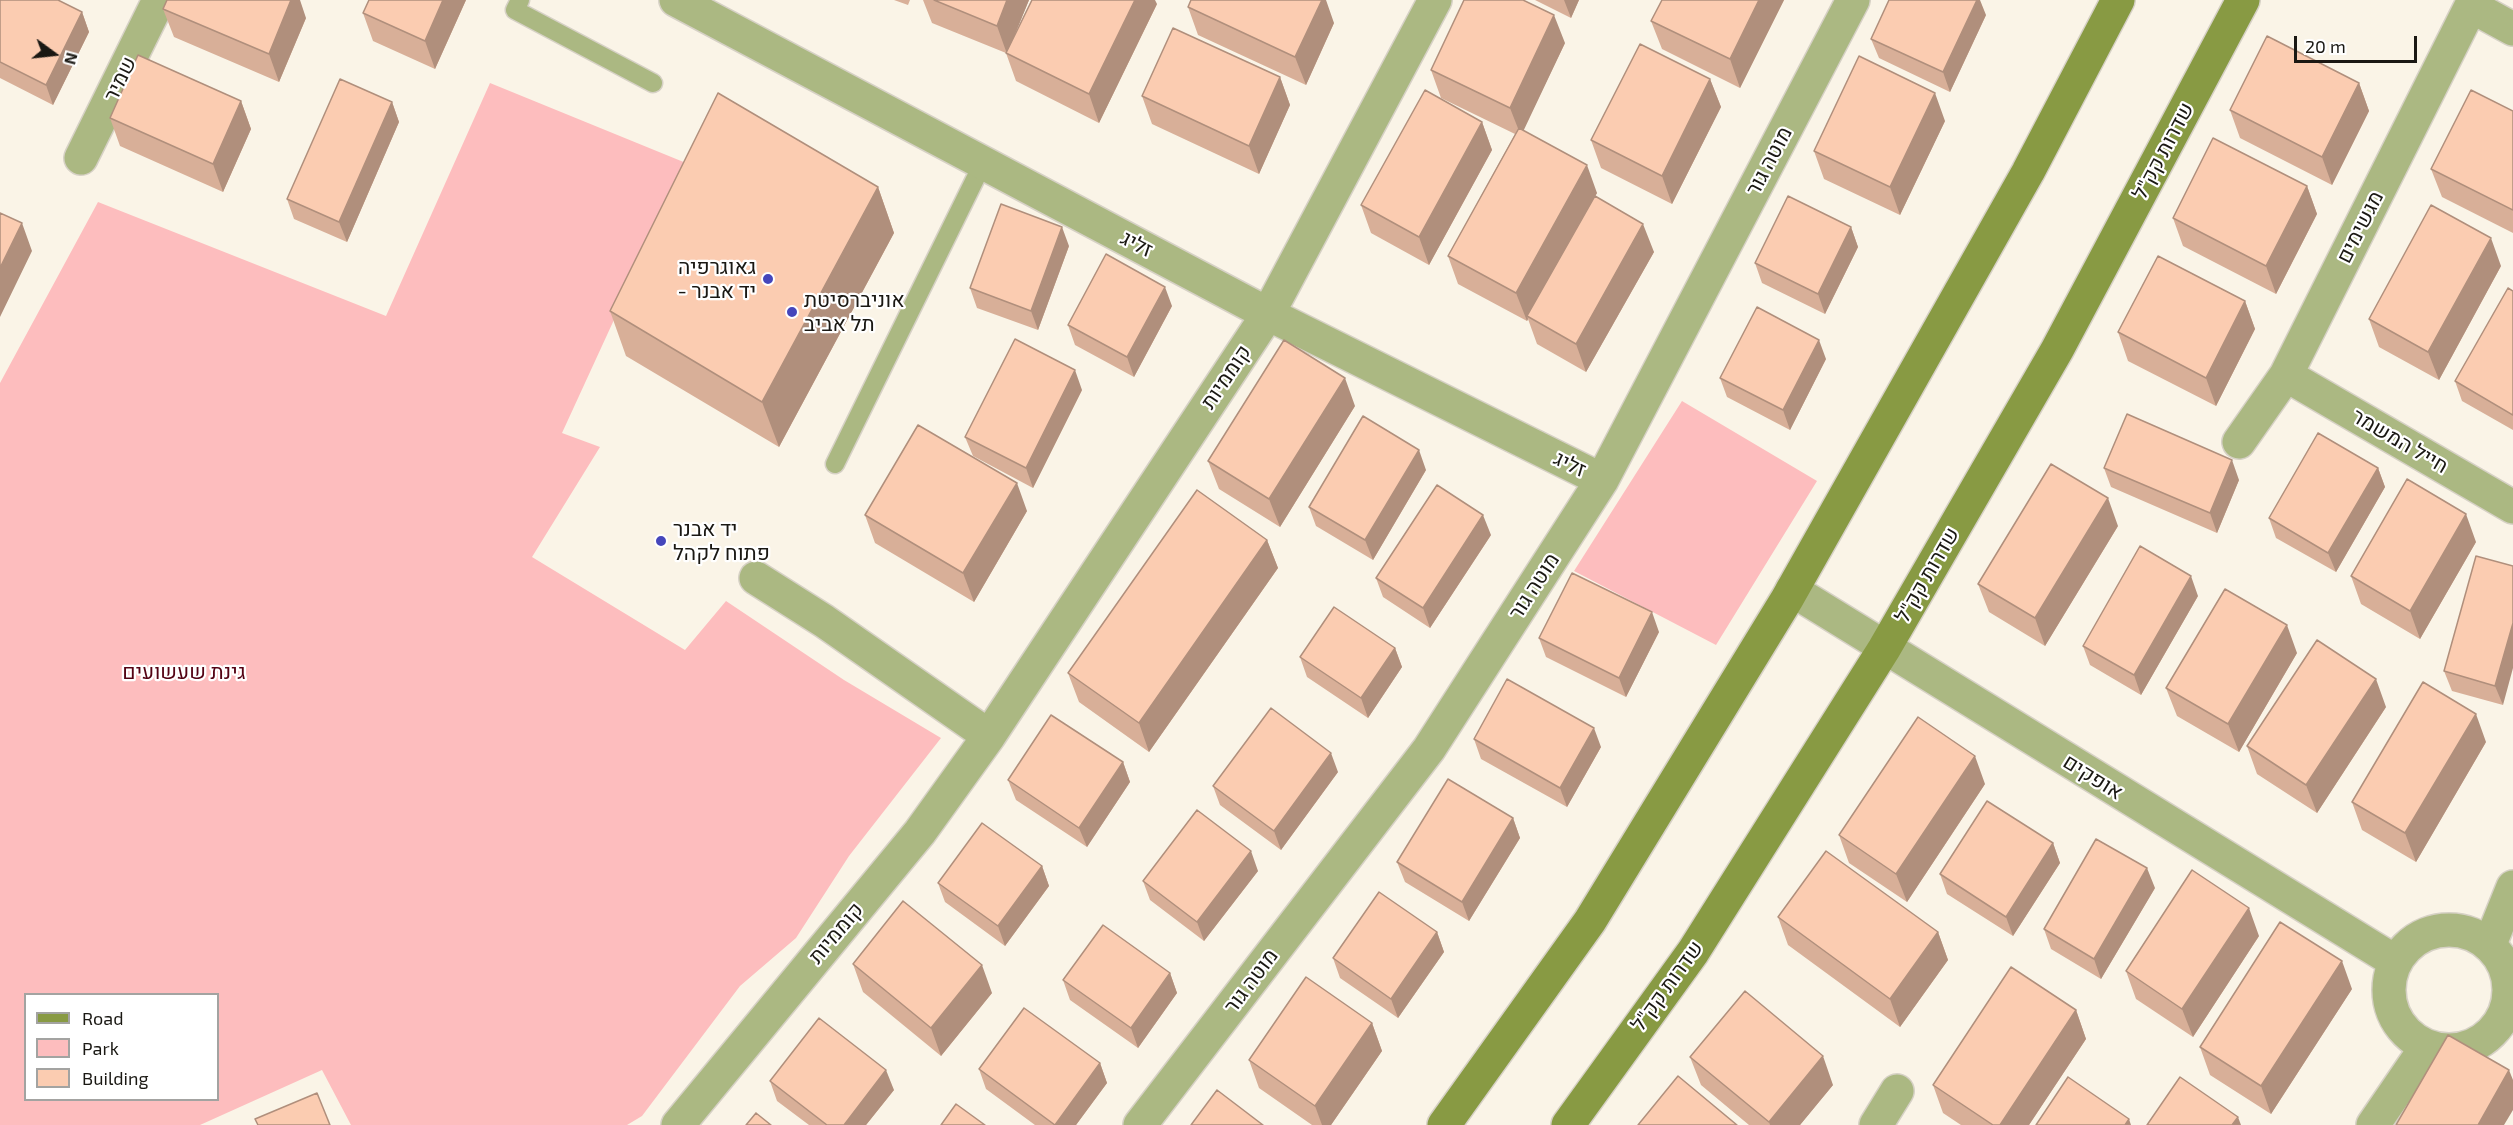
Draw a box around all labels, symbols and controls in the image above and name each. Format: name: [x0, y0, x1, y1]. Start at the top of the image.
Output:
north arrow: [24, 24, 84, 84]
scale bar: [2297, 24, 2420, 62]
text: 20 m: [2305, 35, 2346, 57]
text: N: [61, 51, 83, 67]
street label: שמיר: [98, 53, 142, 105]
street label: שדרות קק"ל: [2127, 98, 2199, 204]
street label: מוטה גור: [1740, 122, 1798, 200]
street label: מגשימים: [2331, 187, 2389, 267]
street label: זליג: [1117, 225, 1157, 263]
place label: גאוגרפיה - יד אבנר: [677, 254, 756, 304]
marker: גאוגרפיה - יד אבנר: [761, 272, 775, 286]
place label: אוניברסיטת תל אביב: [804, 287, 905, 337]
marker: אוניברסיטת תל אביב: [785, 305, 799, 319]
street label: קוממיות: [1196, 340, 1256, 414]
street label: חייל המשמר: [2347, 403, 2453, 479]
street label: זליג: [1550, 446, 1590, 482]
place label: יד אבנר פתוח לקהל: [673, 516, 770, 566]
street label: שדרות קק"ל: [1890, 523, 1964, 627]
marker: יד אבנר פתוח לקהל: [654, 534, 668, 548]
street label: מוטה גור: [1503, 548, 1565, 624]
park label: גינת שעשועים: [122, 659, 246, 685]
street label: אופקים: [2059, 749, 2127, 805]
street label: קוממיות: [803, 898, 869, 968]
street label: שדרות קק"ל: [1626, 936, 1708, 1036]
street label: מוטה גור: [1219, 944, 1283, 1018]
legend: [24, 993, 219, 1101]
text: Road: [82, 1007, 123, 1029]
text: Park: [82, 1037, 119, 1059]
text: Building: [82, 1067, 149, 1089]

